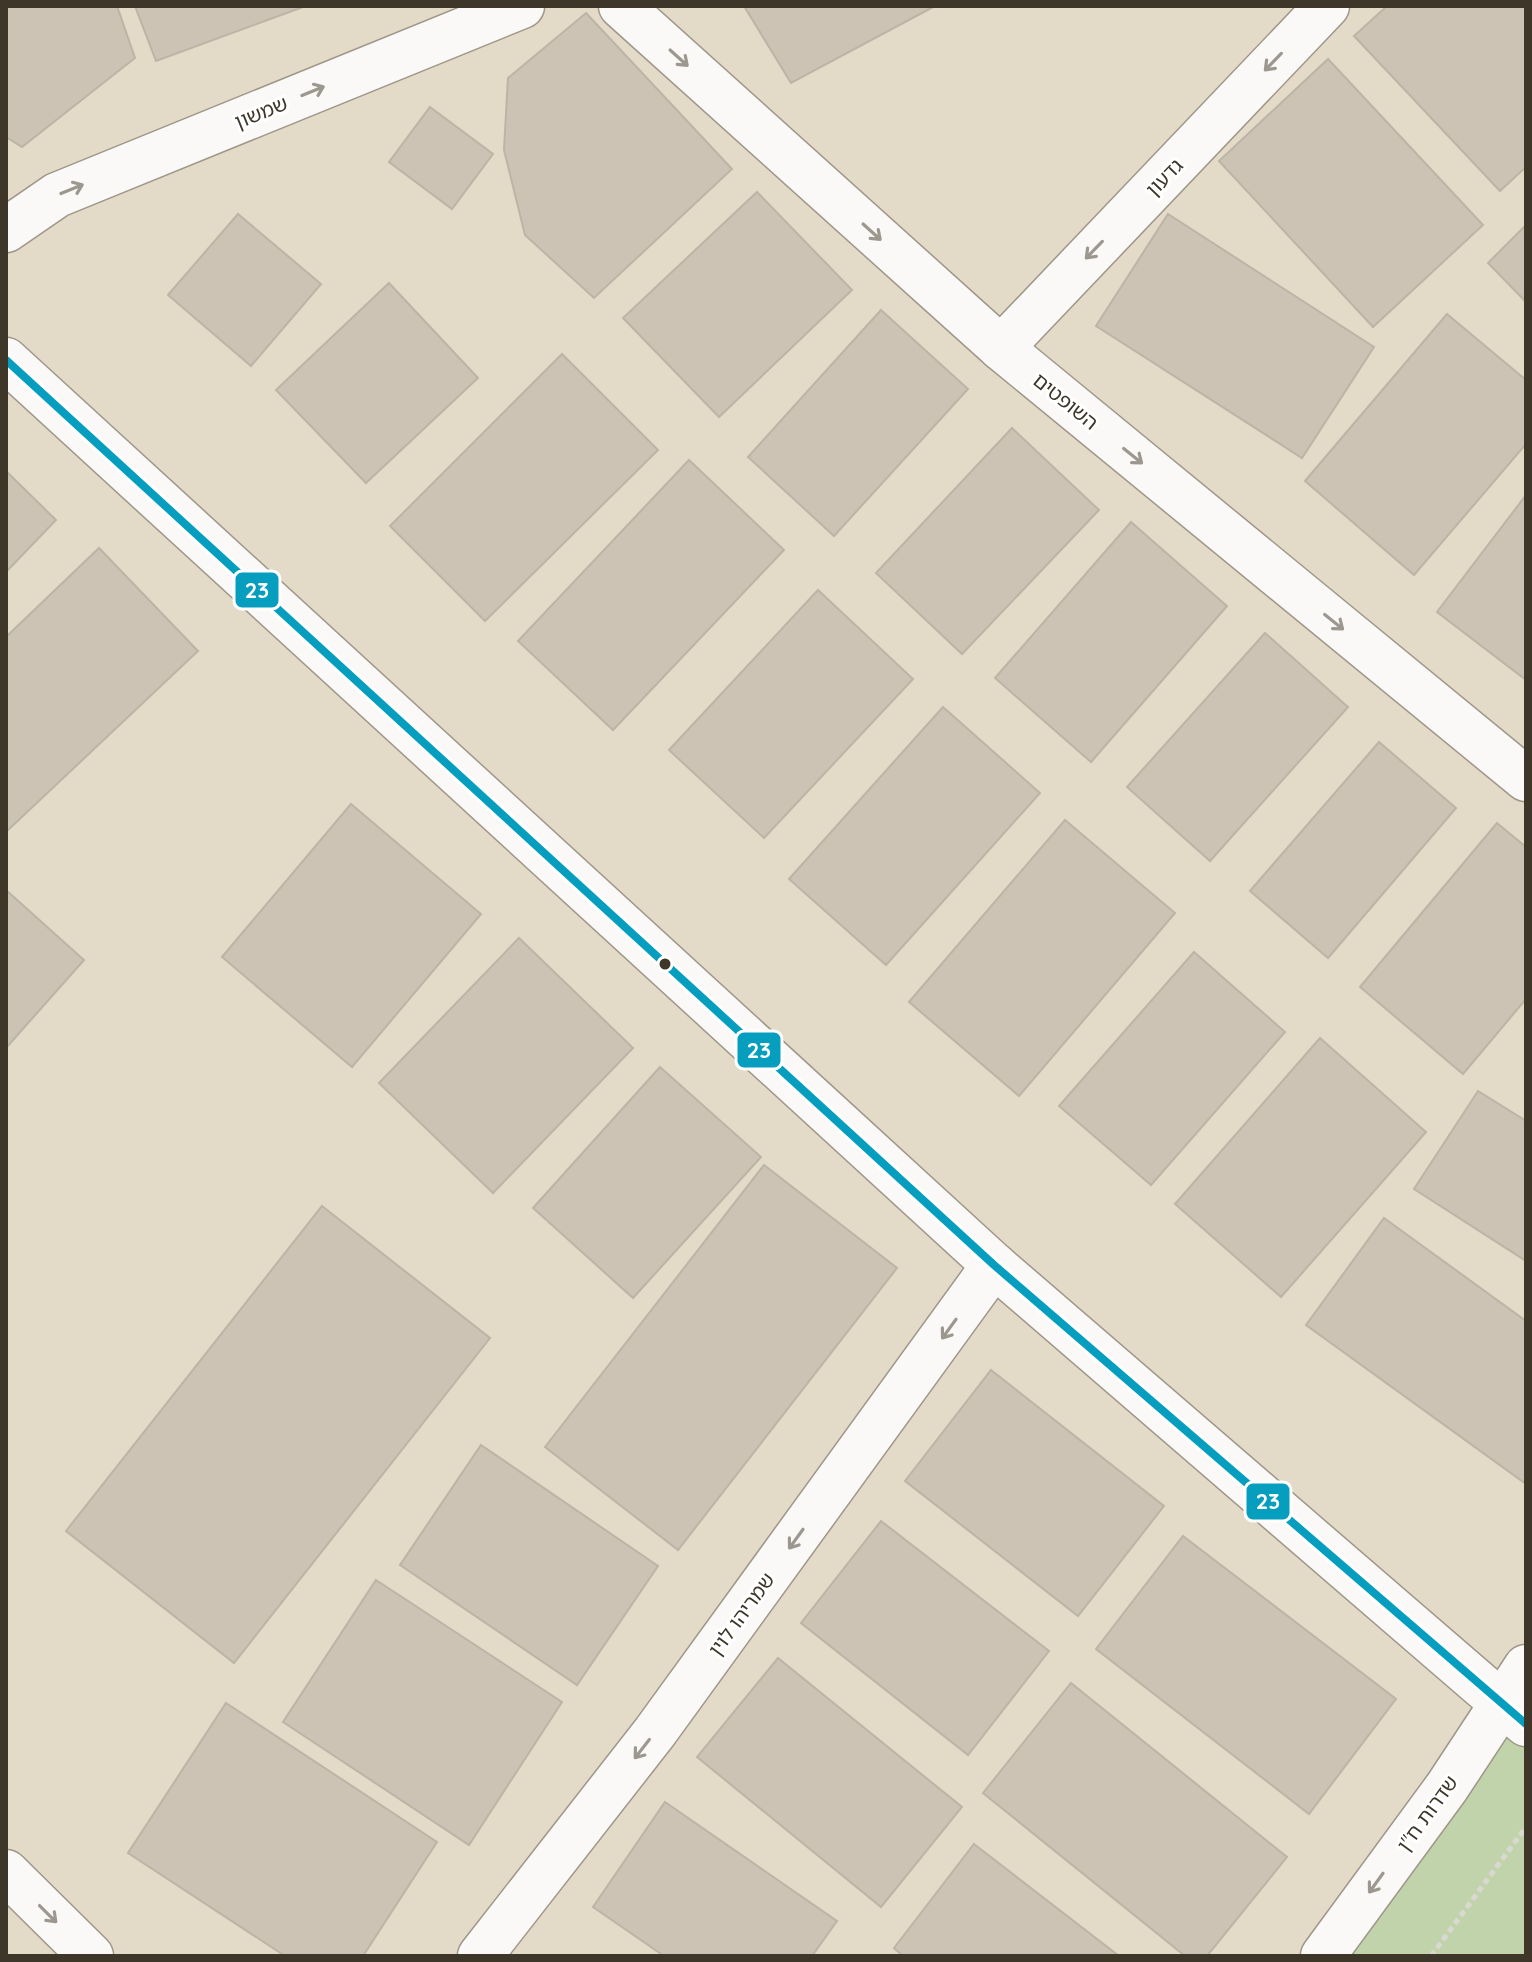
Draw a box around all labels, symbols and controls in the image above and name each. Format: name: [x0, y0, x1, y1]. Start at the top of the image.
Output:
one-way arrow: [668, 49, 688, 67]
one-way arrow: [1265, 52, 1283, 72]
one-way arrow: [300, 83, 325, 97]
street label: שמשון: [231, 90, 291, 134]
street label: גדעון: [1140, 153, 1188, 201]
one-way arrow: [59, 181, 84, 195]
one-way arrow: [862, 223, 882, 241]
one-way arrow: [1085, 240, 1103, 260]
street label: השופטים: [1028, 367, 1104, 435]
one-way arrow: [1122, 447, 1143, 465]
line badge: 23: [234, 571, 280, 609]
text: 23: [245, 576, 269, 604]
one-way arrow: [1323, 612, 1344, 630]
unlabelled marker: [657, 956, 673, 972]
line badge: 23: [736, 1031, 782, 1069]
text: 23: [747, 1036, 771, 1064]
one-way arrow: [940, 1317, 957, 1339]
line badge: 23: [1245, 1482, 1291, 1521]
text: 23: [1256, 1487, 1280, 1515]
one-way arrow: [788, 1528, 805, 1549]
street label: שמריהו לוין: [702, 1568, 780, 1660]
one-way arrow: [634, 1738, 651, 1759]
street label: שדרות ח"ן: [1391, 1770, 1463, 1856]
one-way arrow: [1368, 1872, 1384, 1894]
one-way arrow: [38, 1904, 57, 1923]

